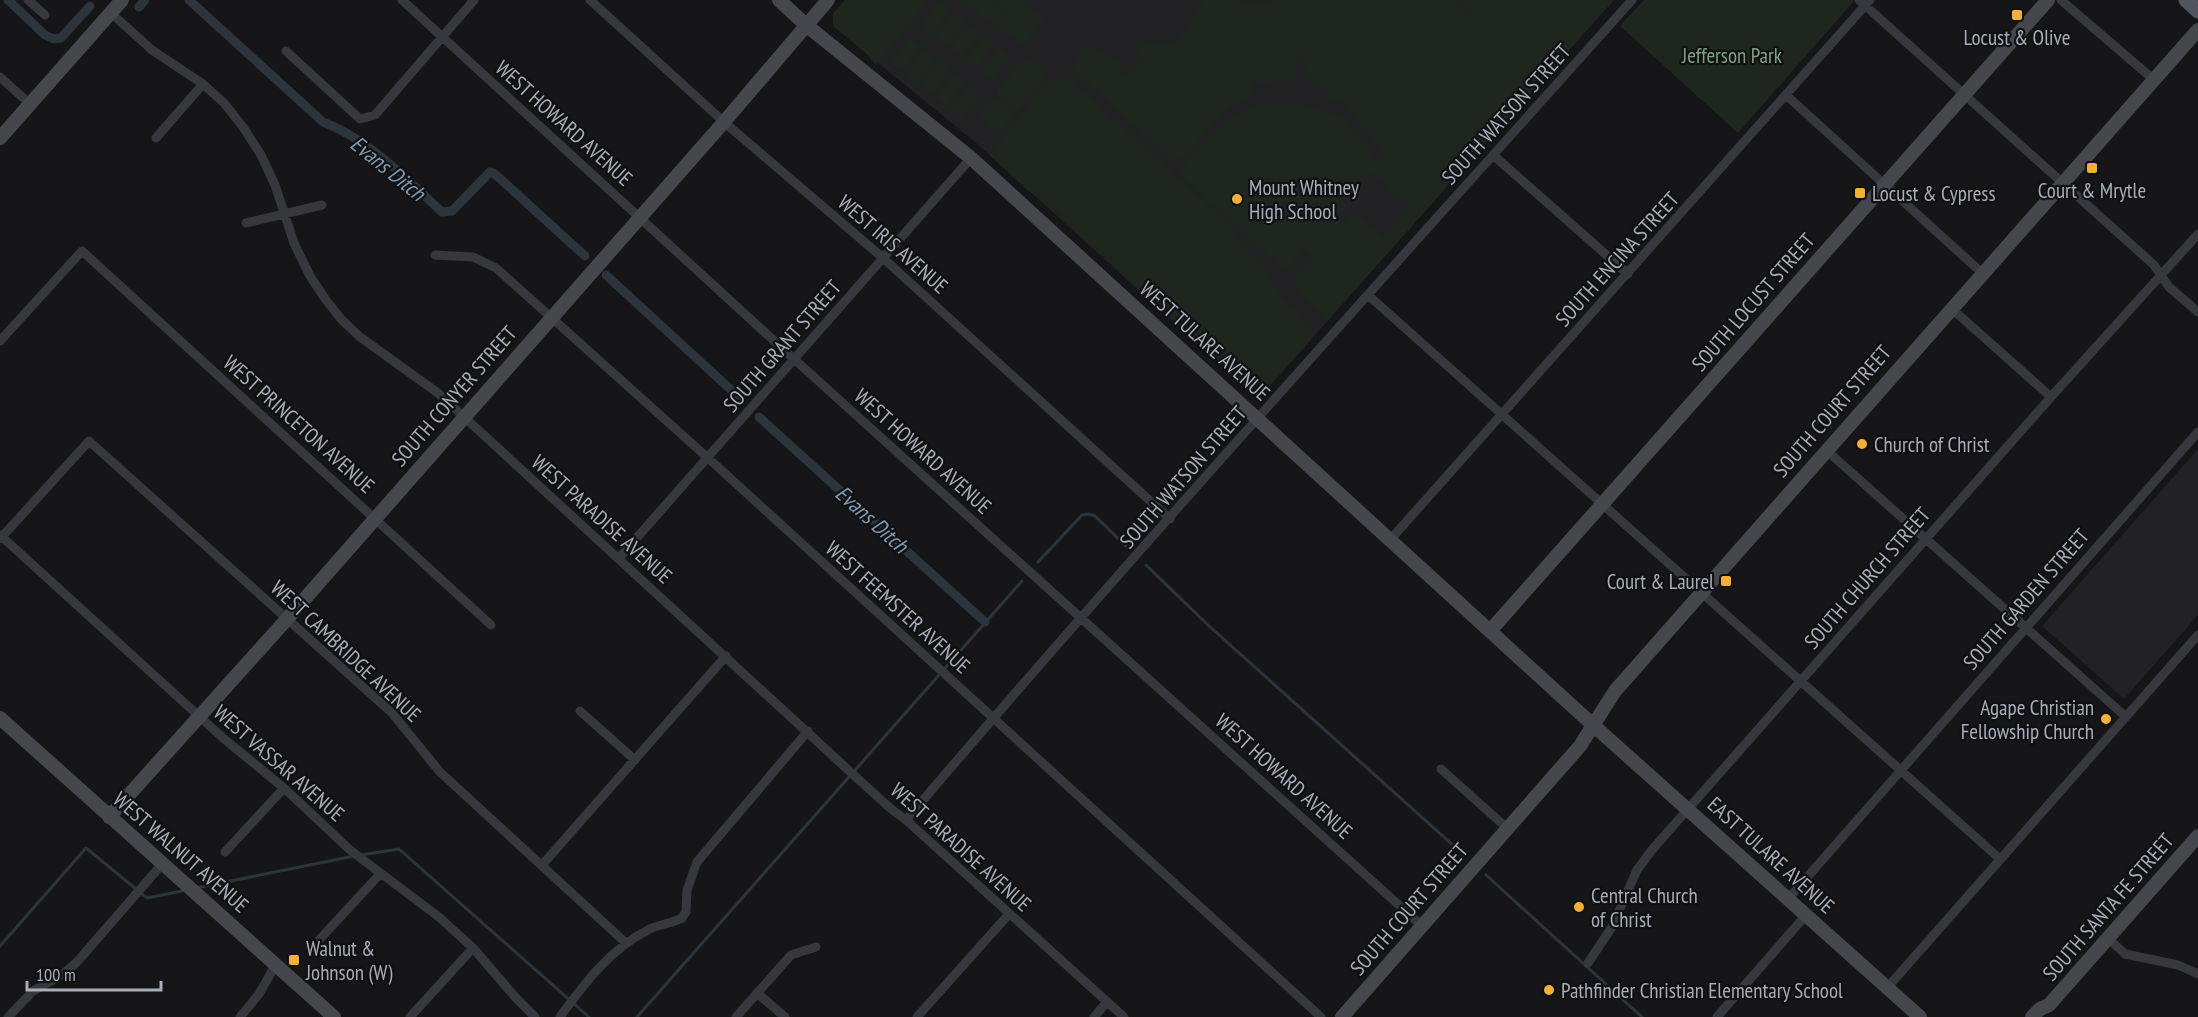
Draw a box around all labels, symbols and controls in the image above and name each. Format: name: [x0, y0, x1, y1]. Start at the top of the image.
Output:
marker: Locust & Olive: [2010, 8, 2024, 22]
place label: Locust & Olive: [1964, 24, 2070, 51]
street label: SOUTH WATSON STREET: [1436, 38, 1577, 190]
park label: Jefferson Park: [1681, 42, 1782, 69]
street label: WEST HOWARD AVENUE: [490, 54, 638, 192]
water label: Evans Ditch: [345, 129, 432, 207]
marker: Court & Mrytle: [2085, 161, 2099, 175]
place label: Mount Whitney High School: [1249, 174, 1359, 225]
place label: Court & Mrytle: [2038, 177, 2146, 204]
place label: Locust & Cypress: [1872, 180, 1996, 207]
street label: SOUTH ENCINA STREET: [1549, 186, 1685, 332]
marker: Locust & Cypress: [1853, 186, 1867, 200]
street label: WEST IRIS AVENUE: [832, 189, 954, 299]
marker: Mount Whitney High School: [1230, 192, 1244, 206]
street label: SOUTH LOCUST STREET: [1686, 227, 1821, 377]
street label: SOUTH GRANT STREET: [717, 274, 847, 418]
street label: WEST TULARE AVENUE: [1134, 275, 1276, 407]
street label: SOUTH CONYER STREET: [386, 320, 523, 472]
street label: SOUTH COURT STREET: [1767, 339, 1897, 483]
street label: WEST PRINCETON AVENUE: [218, 349, 380, 499]
street label: WEST HOWARD AVENUE: [849, 382, 997, 520]
street label: SOUTH WATSON STREET: [1114, 400, 1253, 554]
place label: Church of Christ: [1874, 431, 1990, 458]
marker: Church of Christ: [1855, 437, 1869, 451]
street label: WEST PARADISE AVENUE: [526, 449, 678, 589]
water label: Evans Ditch: [830, 479, 915, 560]
street label: SOUTH CHURCH STREET: [1798, 501, 1936, 654]
street label: SOUTH GARDEN STREET: [1957, 522, 2095, 675]
street label: WEST FEEMSTER AVENUE: [820, 535, 976, 679]
place label: Court & Laurel: [1607, 568, 1714, 595]
street label: WEST CAMBRIDGE AVENUE: [265, 574, 427, 728]
marker: Court & Laurel: [1719, 574, 1733, 588]
place label: Agape Christian Fellowship Church: [1961, 694, 2094, 745]
street label: WEST VASSAR AVENUE: [208, 699, 350, 827]
street label: WEST HOWARD AVENUE: [1210, 707, 1358, 845]
marker: Agape Christian Fellowship Church: [2099, 712, 2113, 726]
street label: WEST PARADISE AVENUE: [885, 777, 1037, 917]
street label: WEST WALNUT AVENUE: [108, 786, 254, 918]
street label: EAST TULARE AVENUE: [1702, 791, 1840, 919]
street label: SOUTH SANTA FE STREET: [2037, 827, 2180, 986]
street label: SOUTH COURT STREET: [1344, 837, 1474, 981]
place label: Central Church of Christ: [1591, 882, 1698, 933]
marker: Central Church of Christ: [1572, 900, 1586, 914]
place label: Walnut & Johnson (W): [305, 935, 392, 986]
marker: Walnut & Johnson (W): [287, 953, 301, 967]
scale bar: [27, 954, 160, 992]
text: 100 m: [36, 963, 76, 986]
place label: Pathfinder Christian Elementary School: [1561, 977, 1843, 1004]
marker: Pathfinder Christian Elementary School: [1542, 983, 1556, 997]

